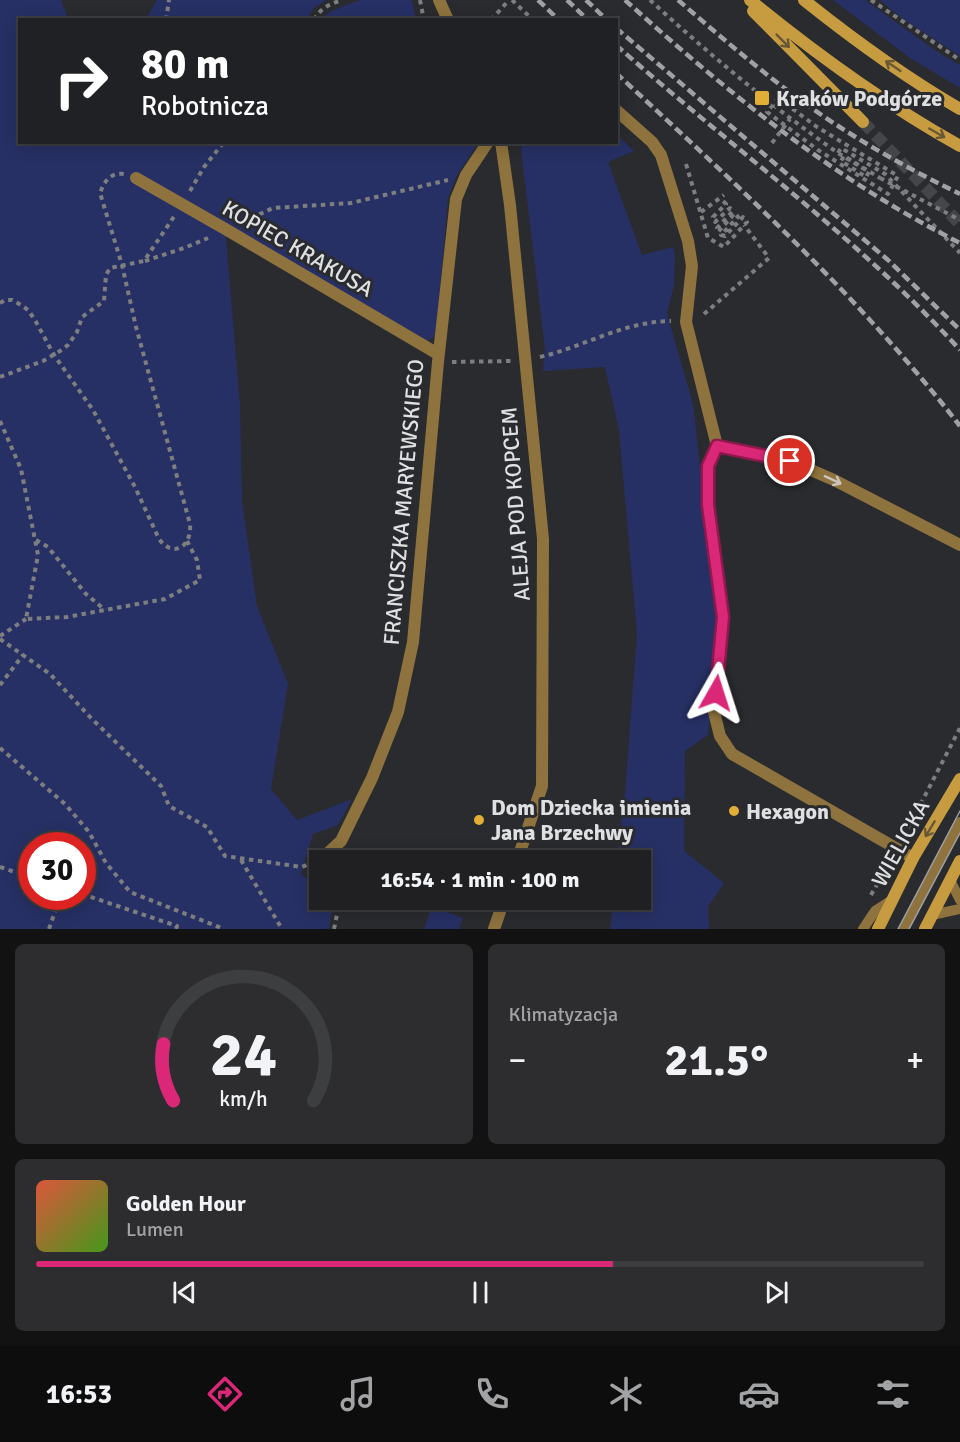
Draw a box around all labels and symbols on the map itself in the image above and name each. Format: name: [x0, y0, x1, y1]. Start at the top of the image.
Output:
one-way arrow: [775, 34, 790, 49]
one-way arrow: [884, 60, 901, 73]
place label: Kraków Podgórze: [776, 85, 942, 112]
marker: Kraków Podgórze: [753, 89, 771, 107]
one-way arrow: [928, 127, 945, 139]
street label: KOPIEC KRAKUSA: [217, 194, 379, 303]
street label: FRANCISZKA MARYEWSKIEGO: [378, 358, 429, 646]
street label: ALEJA POD KOPCEM: [495, 406, 536, 602]
pin: [764, 435, 815, 486]
one-way arrow: [824, 475, 842, 487]
position arrow: [684, 661, 748, 725]
place label: Dom Dziecka imienia Jana Brzechwy: [491, 794, 691, 846]
street label: WIELICKA: [866, 795, 936, 891]
place label: Hexagon: [746, 798, 829, 825]
marker: Hexagon: [727, 804, 741, 818]
marker: Dom Dziecka imienia Jana Brzechwy: [472, 813, 486, 827]
one-way arrow: [924, 820, 936, 837]
speed limit sign: 30: [18, 832, 96, 910]

